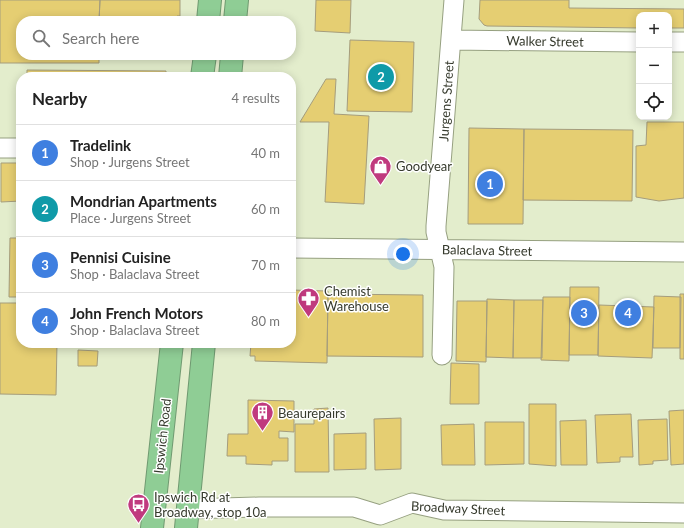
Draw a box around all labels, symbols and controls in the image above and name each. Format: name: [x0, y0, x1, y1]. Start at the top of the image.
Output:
map controls: [636, 12, 672, 120]
button: +: [636, 12, 672, 48]
search box: [16, 16, 296, 60]
icon: search: [30, 27, 52, 49]
text: Search here: [62, 29, 139, 47]
street label: Walker Street: [506, 32, 584, 50]
button: −: [636, 48, 672, 84]
street label: Jurgens Street: [435, 60, 457, 142]
pin: 2: [368, 62, 394, 92]
button: locate: [636, 84, 672, 120]
text: Nearby: [32, 88, 87, 109]
text: 4 results: [232, 90, 280, 106]
text: Tradelink: [70, 136, 131, 154]
text: 1: [41, 145, 49, 161]
text: 40 m: [251, 145, 280, 161]
shop icon: Goodyear: [367, 153, 393, 186]
text: Shop · Jurgens Street: [70, 154, 190, 170]
place label: Goodyear: [396, 158, 452, 174]
pin: 1: [477, 169, 503, 199]
text: Mondrian Apartments: [70, 192, 217, 210]
text: 2: [41, 201, 49, 217]
text: 60 m: [251, 201, 280, 217]
text: Place · Jurgens Street: [70, 210, 191, 226]
street label: Balaclava Street: [442, 241, 533, 259]
your location: [393, 244, 413, 264]
text: Pennisi Cuisine: [70, 248, 171, 266]
text: 3: [41, 257, 49, 273]
text: 70 m: [251, 257, 280, 273]
text: Shop · Balaclava Street: [70, 266, 199, 282]
place label: Chemist Warehouse: [324, 283, 389, 314]
pharmacy icon: Chemist Warehouse: [296, 285, 322, 318]
pin: 3: [571, 298, 597, 328]
pin: 4: [615, 298, 641, 328]
text: John French Motors: [70, 304, 203, 322]
text: 4: [41, 313, 49, 329]
text: 80 m: [251, 313, 280, 329]
text: Shop · Balaclava Street: [70, 322, 199, 338]
street label: Ipswich Road: [150, 398, 174, 474]
building icon: Beaurepairs: [250, 400, 276, 433]
place label: Beaurepairs: [278, 405, 346, 421]
place label: Ipswich Rd at Broadway, stop 10a: [154, 489, 267, 520]
bus stop icon: Ipswich Rd at Broadway, stop 10a: [126, 491, 152, 524]
street label: Broadway Street: [411, 498, 506, 518]

